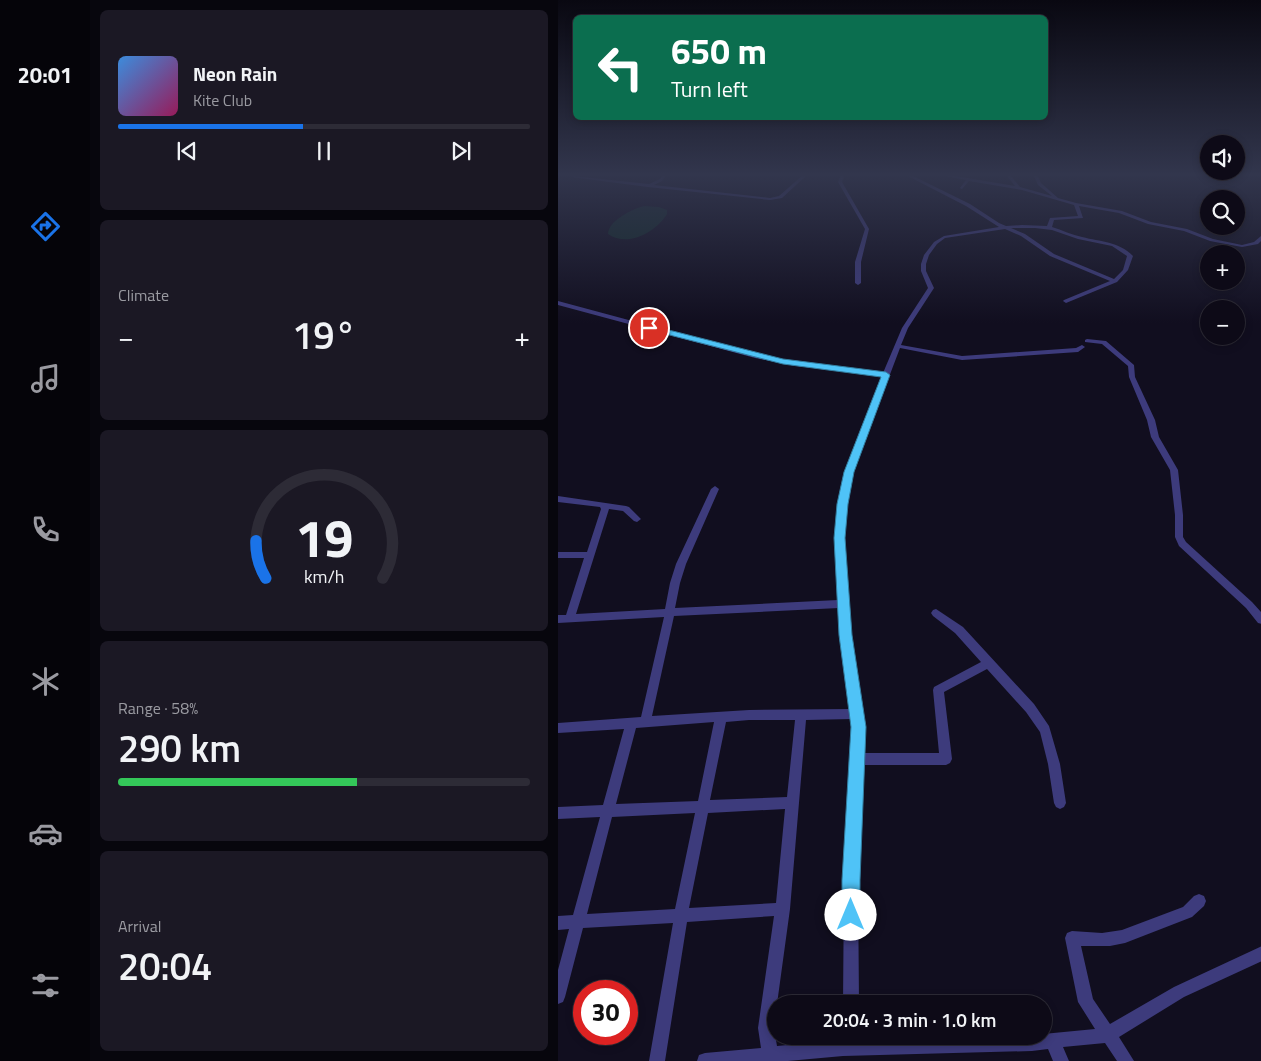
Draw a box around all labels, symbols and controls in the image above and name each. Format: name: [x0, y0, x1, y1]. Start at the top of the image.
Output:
text: 650 m: [671, 24, 767, 78]
icon: left: [588, 35, 653, 100]
text: 20:01: [18, 58, 72, 92]
text: Neon Rain: [193, 59, 277, 88]
text: Turn left: [671, 72, 748, 106]
text: Kite Club: [193, 88, 252, 112]
map controls: [1200, 135, 1245, 345]
button: sound: [1200, 135, 1245, 180]
icon: previous: [173, 137, 201, 165]
icon: pause: [310, 137, 338, 165]
icon: next: [447, 137, 475, 165]
button: search: [1200, 190, 1245, 235]
icon: directions: [28, 209, 63, 244]
button: +: [1200, 245, 1245, 290]
text: Climate: [118, 283, 169, 307]
button: −: [1200, 300, 1245, 345]
text: 19°: [292, 306, 356, 364]
pin: [628, 307, 670, 349]
icon: arrive: [635, 314, 663, 342]
text: −: [118, 315, 134, 358]
text: +: [514, 315, 530, 358]
icon: music: [28, 361, 63, 396]
text: 19: [295, 498, 353, 577]
icon: phone: [28, 512, 63, 547]
text: km/h: [304, 563, 344, 590]
icon: climate: [28, 664, 63, 699]
text: Range · 58%: [118, 696, 198, 720]
text: 290 km: [118, 719, 241, 777]
icon: car: [28, 816, 63, 851]
position arrow: [824, 888, 876, 940]
text: Arrival: [118, 914, 161, 938]
text: 20:04: [118, 937, 212, 995]
icon: filters: [28, 968, 63, 1003]
speed limit sign: 30: [573, 980, 638, 1045]
text: 20:04 · 3 min · 1.0 km: [822, 1005, 997, 1034]

